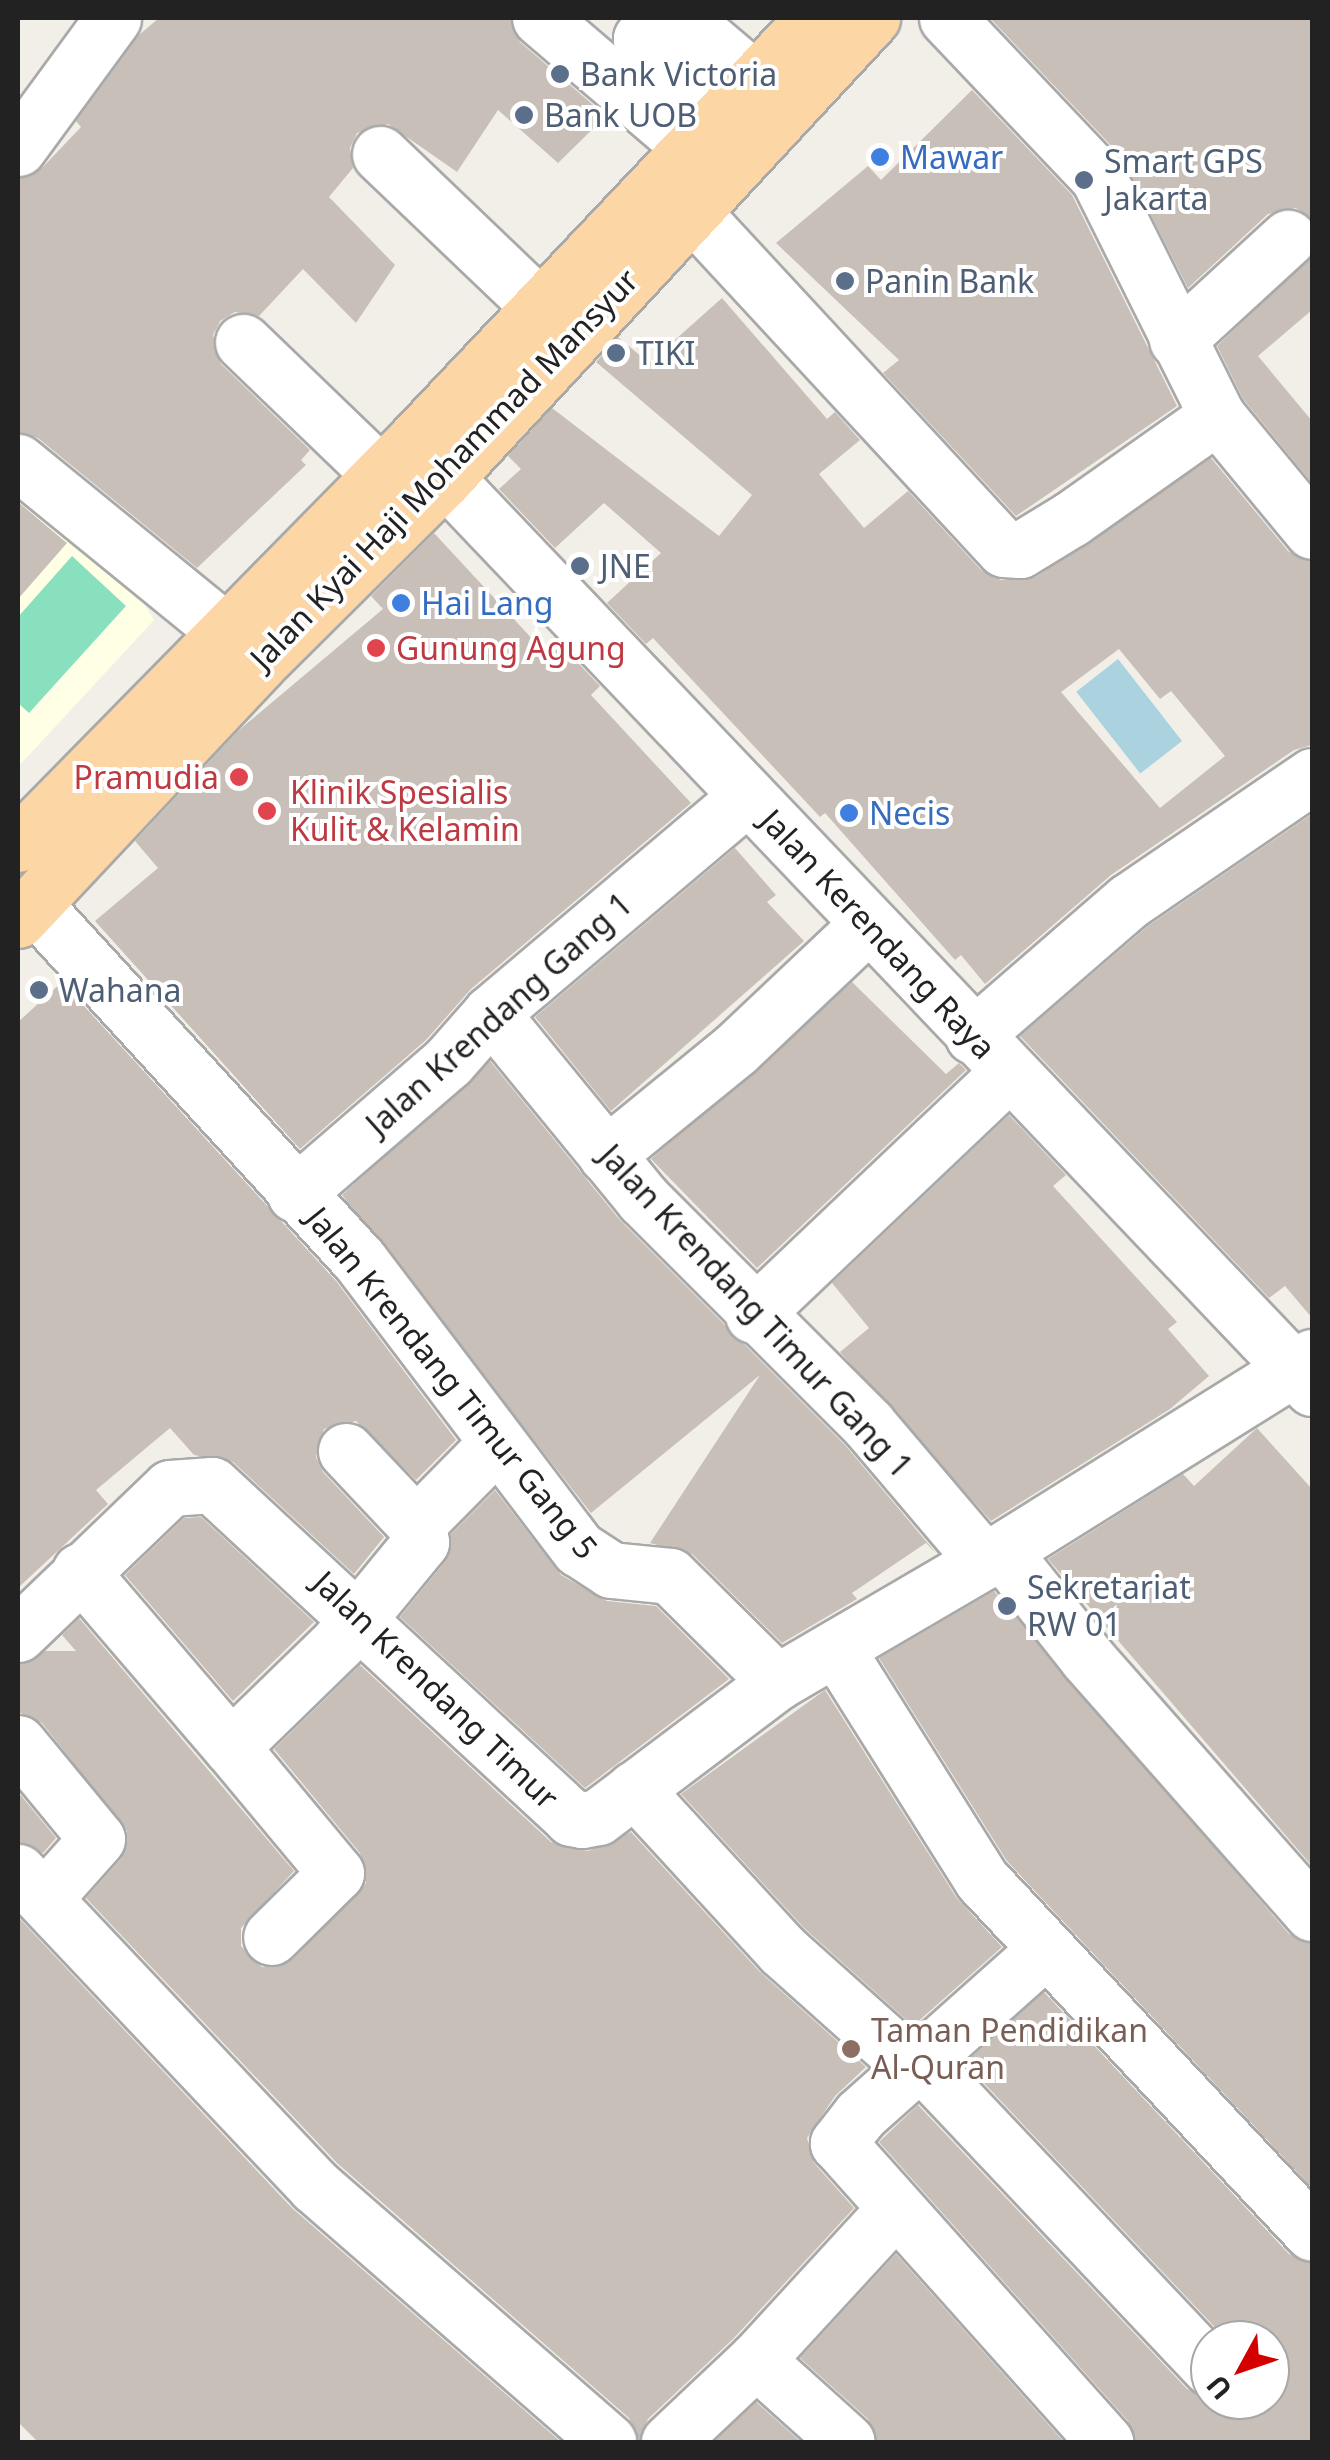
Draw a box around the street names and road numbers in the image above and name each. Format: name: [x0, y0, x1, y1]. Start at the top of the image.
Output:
street label: Jalan Kyai Haji Mohammad Mansyur: [242, 261, 646, 677]
street label: Jalan Kerendang Raya: [753, 801, 1003, 1067]
street label: Jalan Krendang Gang 1: [358, 885, 640, 1143]
street label: Jalan Krendang Timur Gang 1: [592, 1137, 920, 1485]
street label: Jalan Krendang Timur Gang 5: [298, 1199, 606, 1567]
street label: Jalan Krendang Timur: [306, 1563, 566, 1817]

